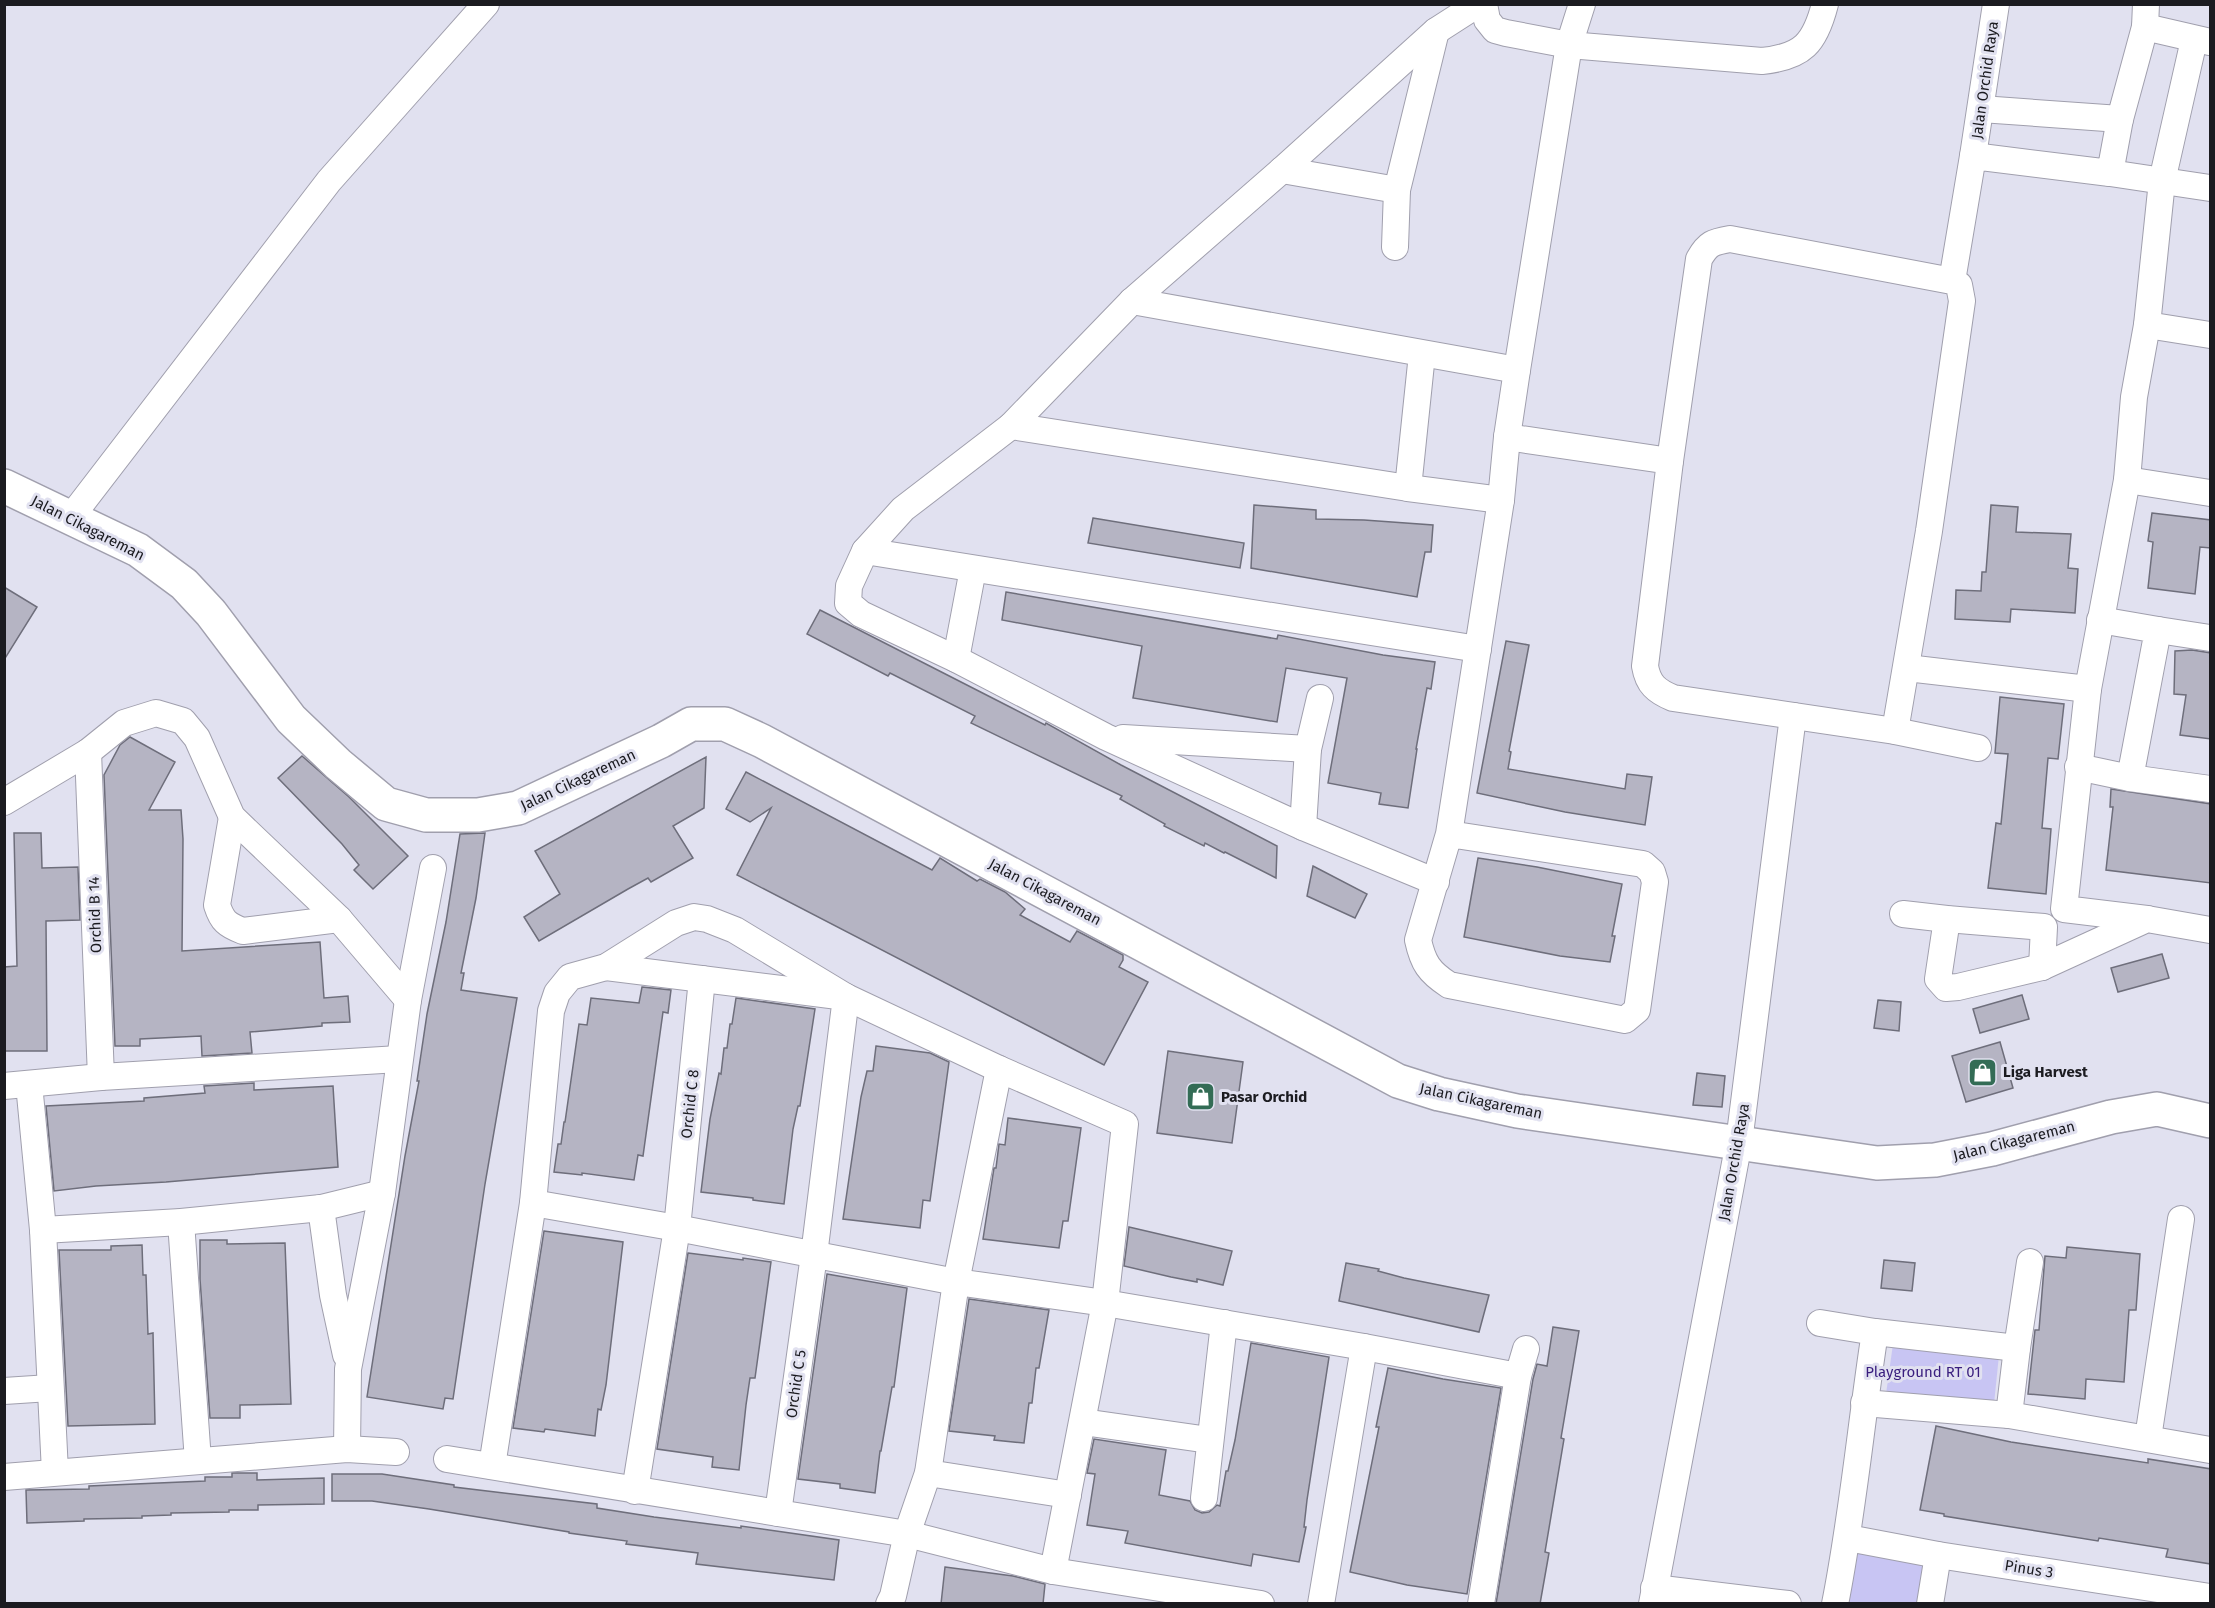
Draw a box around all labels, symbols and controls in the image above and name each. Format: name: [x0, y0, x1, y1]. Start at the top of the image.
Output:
street label: Jalan Orchid Raya: [1968, 20, 2002, 140]
street label: Jalan Cikagareman: [28, 492, 148, 564]
street label: Jalan Cikagareman: [518, 745, 638, 815]
street label: Jalan Cikagareman: [986, 855, 1104, 929]
street label: Orchid B 14: [85, 876, 105, 954]
shop icon: Liga Harvest: [1966, 1056, 1998, 1088]
place label: Liga Harvest: [2003, 1063, 2088, 1081]
street label: Orchid C 8: [677, 1068, 703, 1140]
street label: Jalan Cikagareman: [1418, 1079, 1544, 1123]
shop icon: Pasar Orchid: [1184, 1081, 1216, 1113]
place label: Pasar Orchid: [1221, 1088, 1307, 1106]
street label: Jalan Orchid Raya: [1715, 1102, 1753, 1222]
street label: Jalan Cikagareman: [1951, 1117, 2077, 1165]
street label: Orchid C 5: [782, 1349, 810, 1419]
park label: Playground RT 01: [1865, 1363, 1981, 1381]
street label: Pinus 3: [2003, 1556, 2055, 1582]

